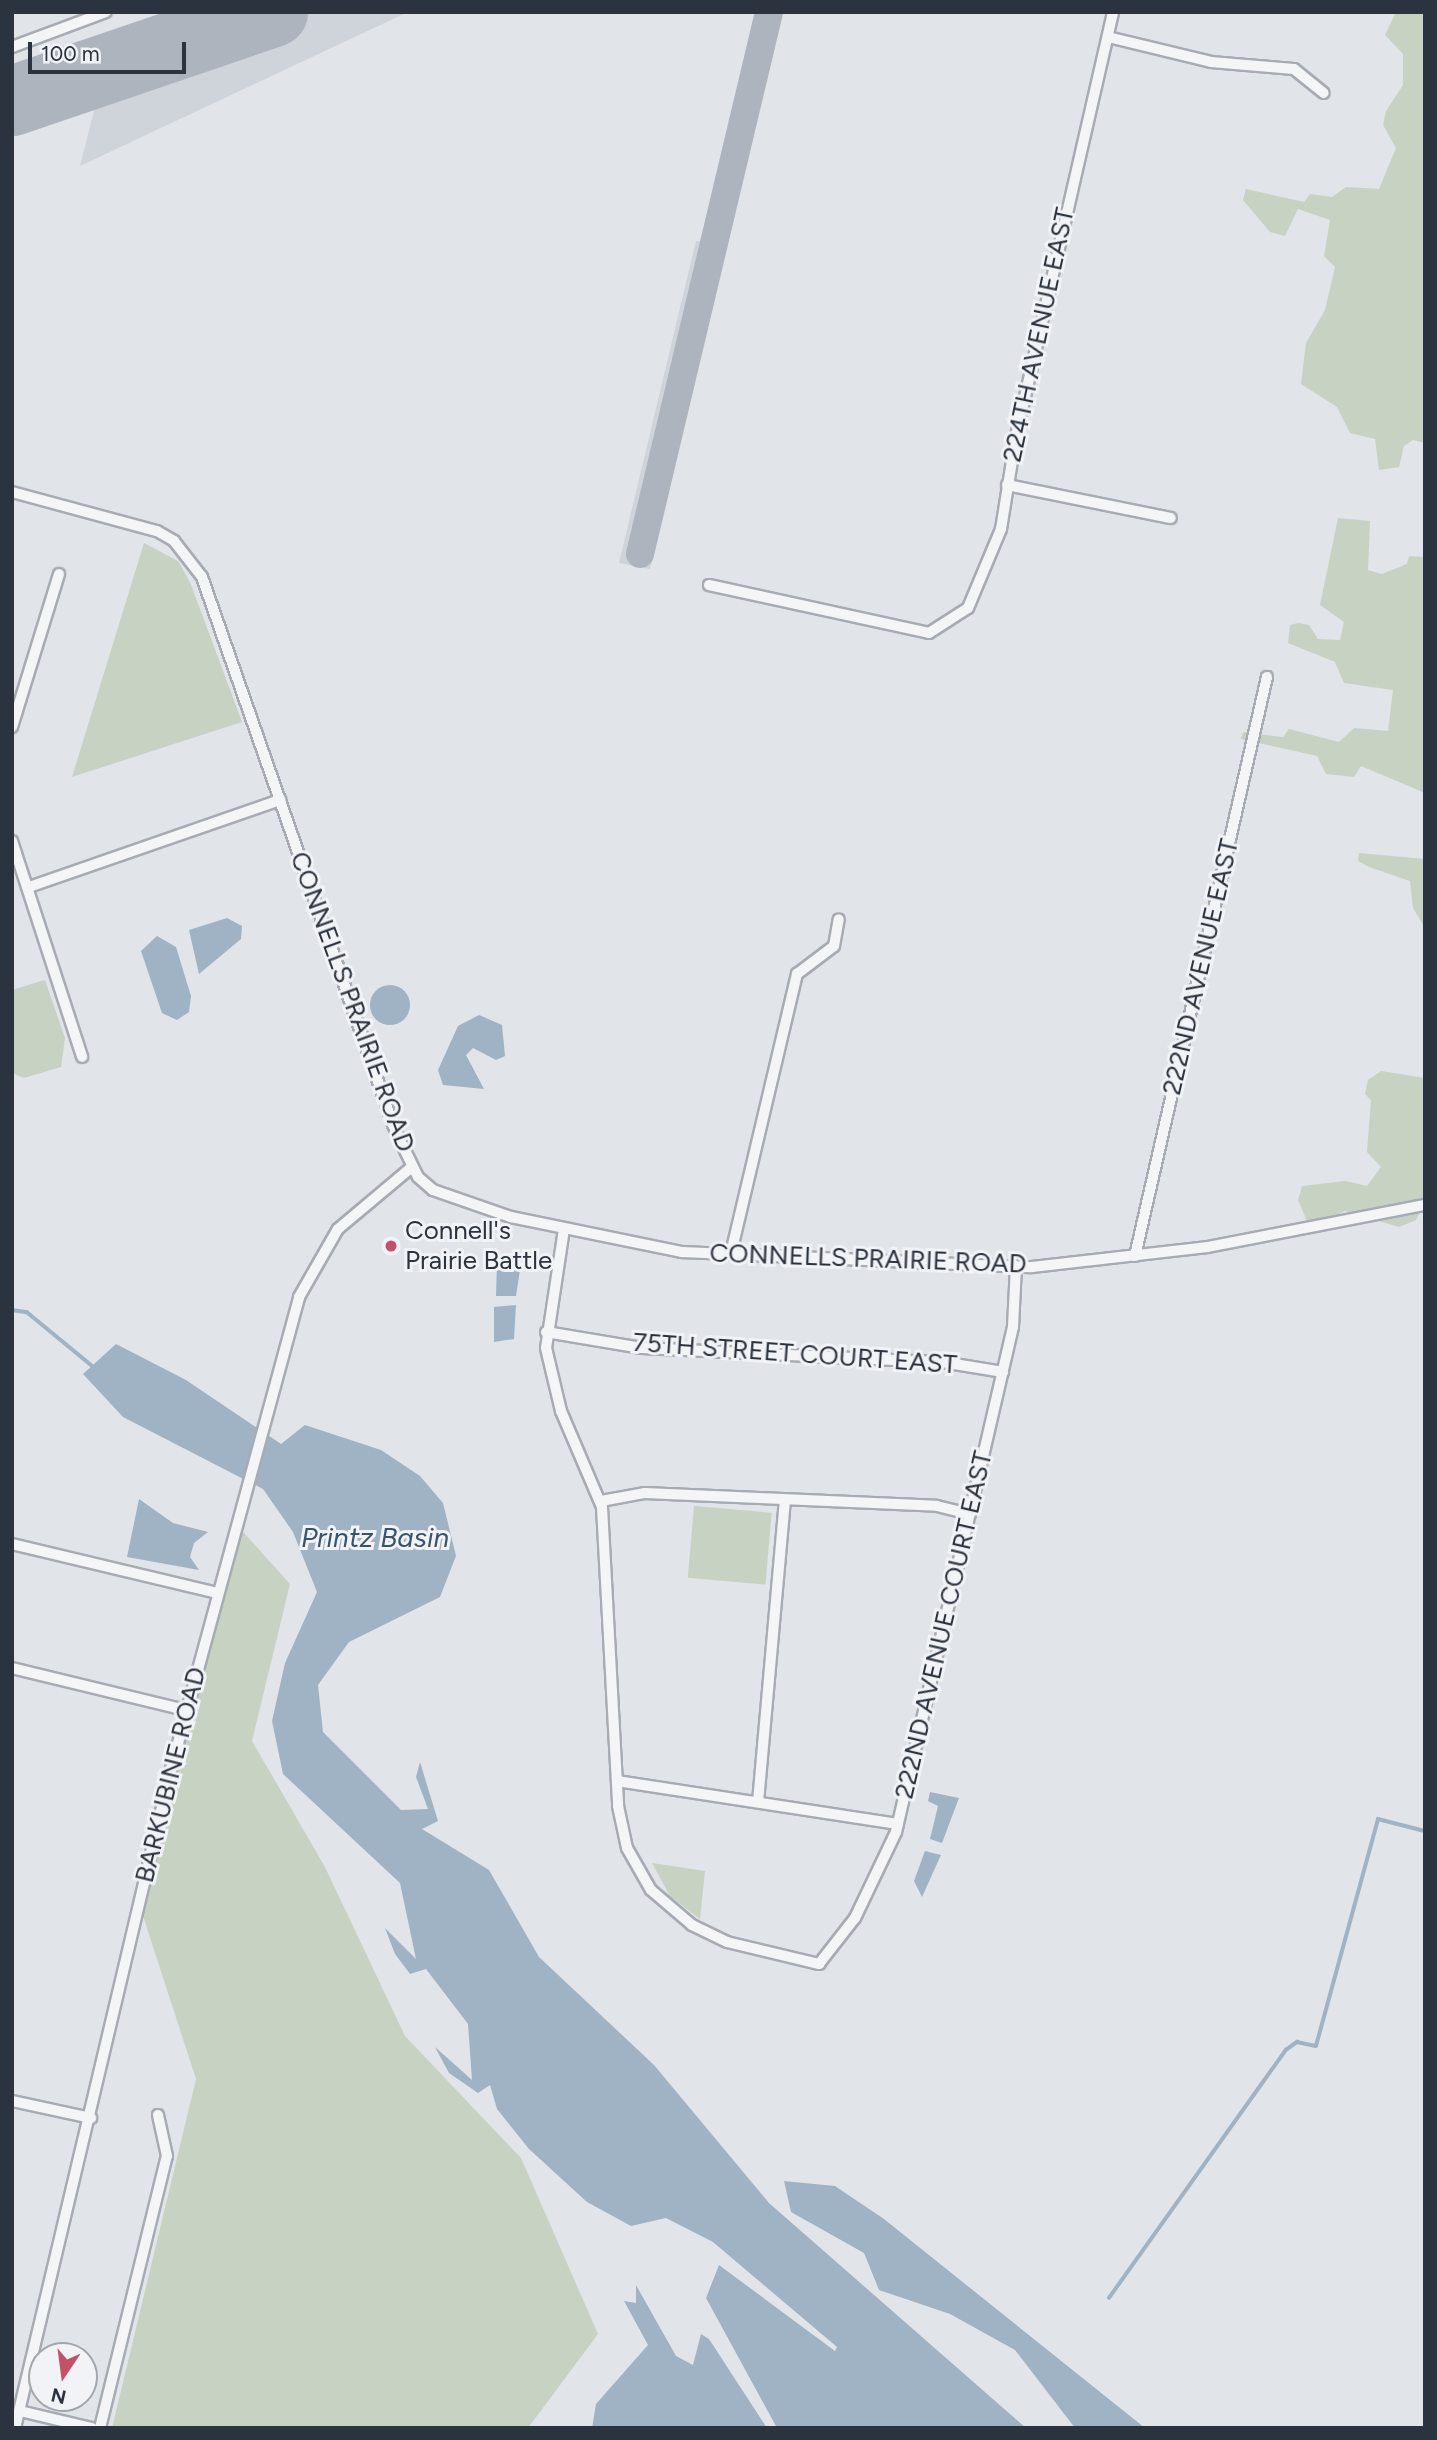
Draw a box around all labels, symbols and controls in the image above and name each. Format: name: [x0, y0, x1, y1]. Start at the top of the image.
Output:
scale bar: [32, 28, 189, 72]
text: 100 m: [41, 41, 100, 66]
street label: 224TH AVENUE EAST: [997, 205, 1081, 465]
street label: 222ND AVENUE EAST: [1156, 836, 1246, 1098]
street label: CONNELLS PRAIRIE ROAD: [283, 848, 421, 1156]
place label: Connell's Prairie Battle: [405, 1215, 552, 1276]
marker: Connell's Prairie Battle: [383, 1238, 399, 1254]
street label: CONNELLS PRAIRIE ROAD: [709, 1238, 1027, 1280]
street label: 75TH STREET COURT EAST: [632, 1327, 958, 1381]
street label: 222ND AVENUE COURT EAST: [889, 1448, 999, 1802]
water label: Printz Basin: [301, 1520, 449, 1554]
street label: BARKUBINE ROAD: [129, 1664, 213, 1886]
north arrow: [28, 2342, 98, 2412]
text: N: [49, 2383, 68, 2409]

